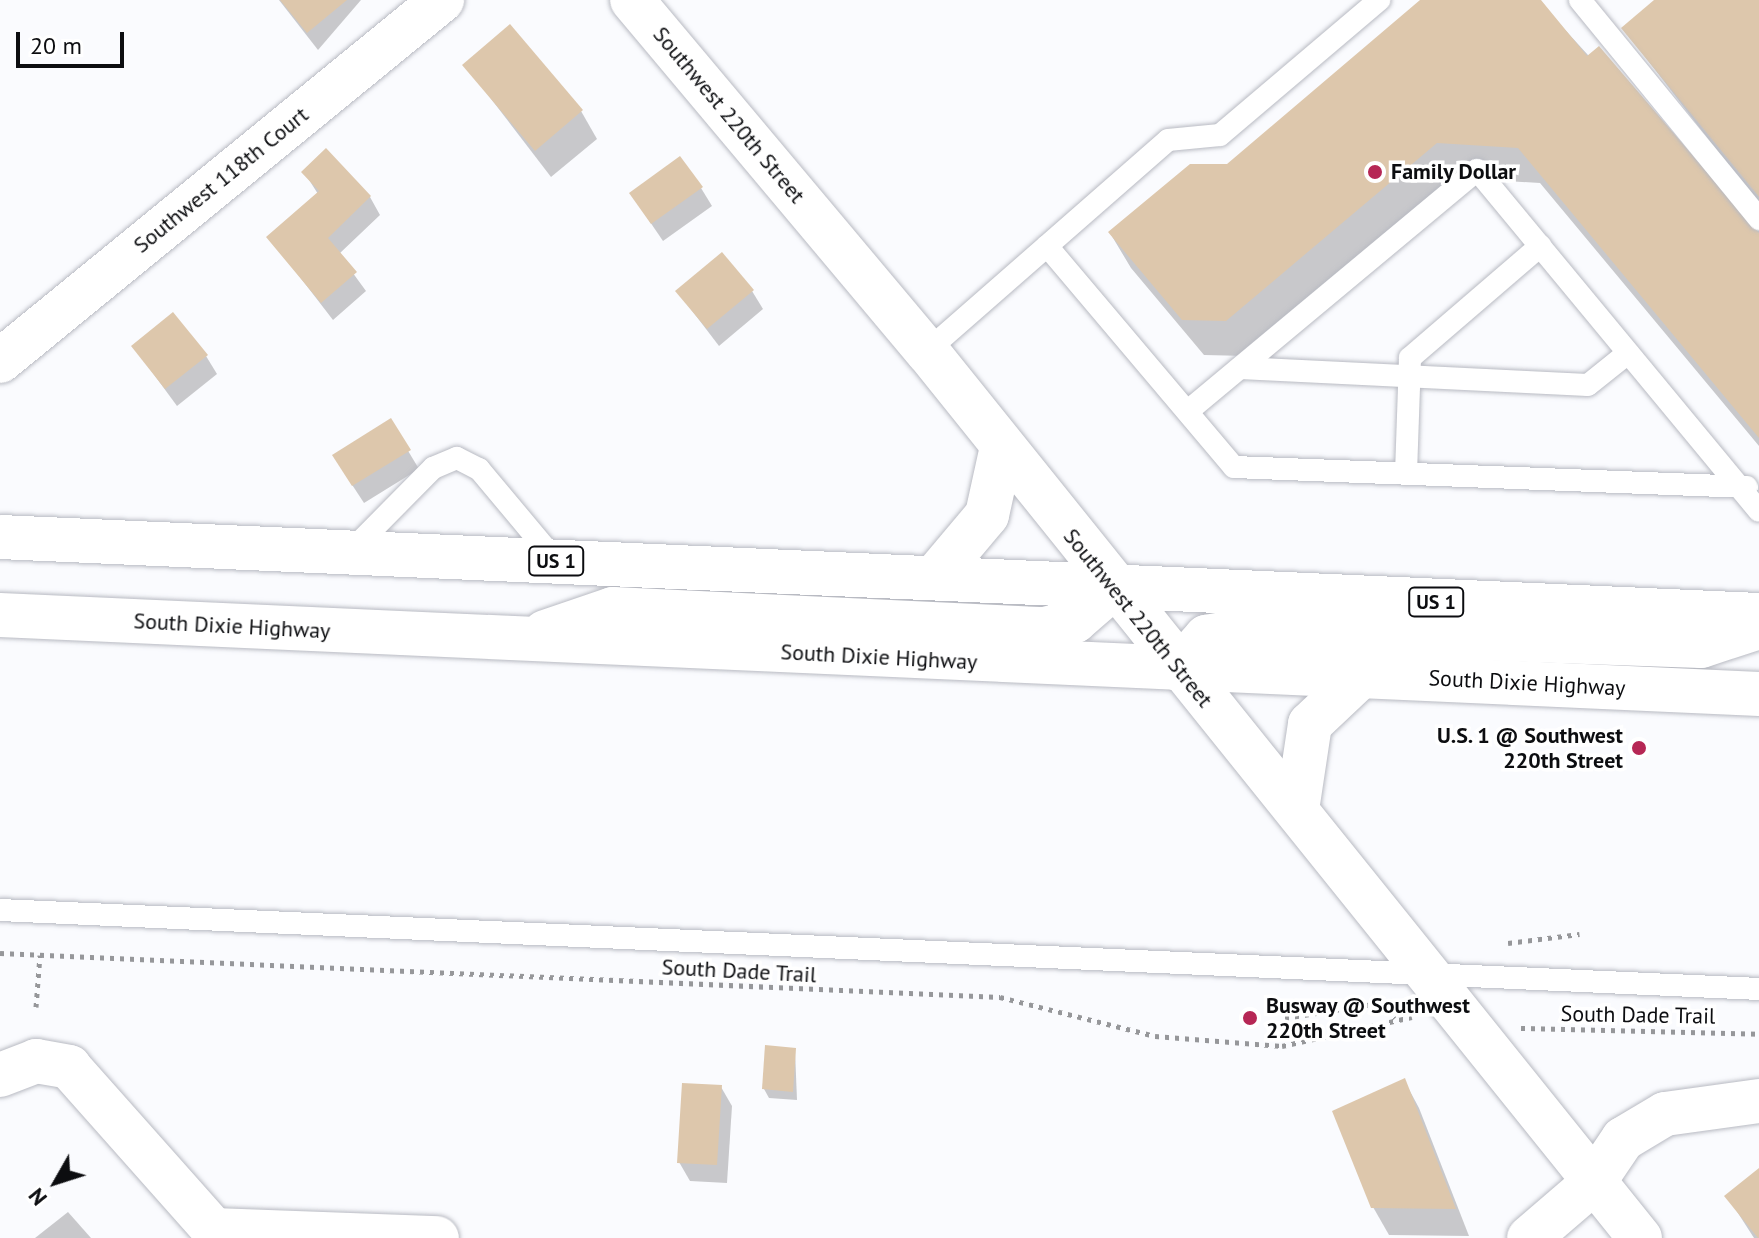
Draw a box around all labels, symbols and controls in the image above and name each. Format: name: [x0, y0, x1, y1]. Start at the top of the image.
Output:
scale bar: [20, 16, 128, 66]
street label: Southwest 220th Street: [648, 21, 810, 209]
text: 20 m: [30, 30, 82, 61]
street label: Southwest 118th Court: [128, 101, 314, 259]
place label: Family Dollar: [1391, 159, 1517, 185]
marker: Family Dollar: [1366, 163, 1384, 181]
street label: Southwest 220th Street: [1058, 523, 1218, 713]
road number: US 1: [528, 545, 584, 577]
road number: US 1: [1408, 586, 1464, 618]
street label: South Dixie Highway: [133, 608, 331, 644]
street label: South Dixie Highway: [780, 639, 978, 675]
street label: South Dixie Highway: [1428, 665, 1626, 701]
place label: U.S. 1 @ Southwest 220th Street: [1435, 722, 1623, 774]
marker: U.S. 1 @ Southwest 220th Street: [1630, 739, 1648, 757]
street label: South Dade Trail: [661, 954, 817, 988]
place label: Busway @ Southwest 220th Street: [1266, 992, 1471, 1044]
street label: South Dade Trail: [1560, 1000, 1716, 1030]
marker: Busway @ Southwest 220th Street: [1241, 1009, 1259, 1027]
north arrow: [16, 1142, 96, 1222]
text: N: [22, 1183, 53, 1212]

